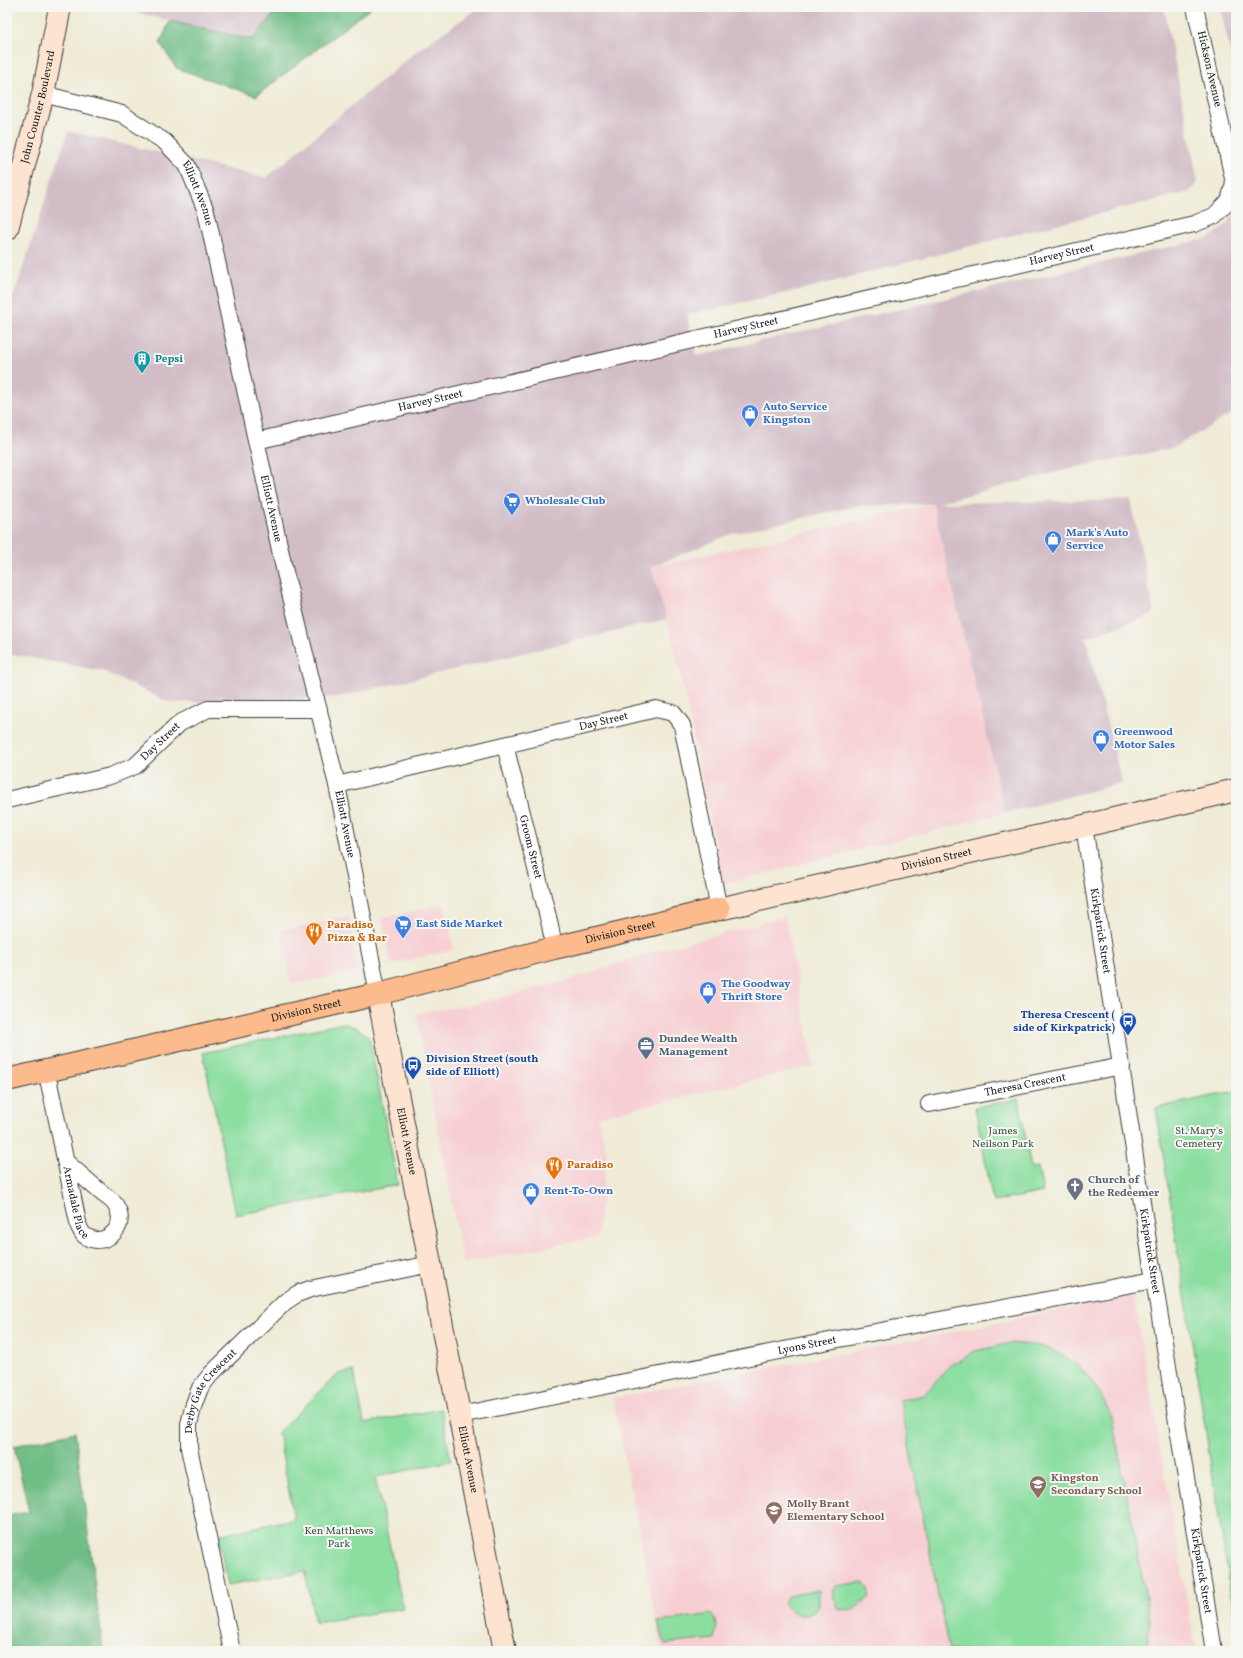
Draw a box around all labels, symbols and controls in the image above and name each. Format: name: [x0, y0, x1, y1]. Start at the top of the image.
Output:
street label: Hickson Avenue: [1193, 30, 1225, 108]
street label: John Counter Boulevard: [17, 49, 59, 165]
street label: Elliott Avenue: [179, 157, 216, 227]
street label: Harvey Street: [1028, 240, 1096, 269]
street label: Harvey Street: [712, 313, 780, 342]
building icon: Pepsi: [132, 349, 152, 374]
place label: Pepsi: [155, 352, 183, 367]
street label: Harvey Street: [397, 386, 464, 415]
place label: Auto Service Kingston: [763, 400, 828, 428]
shop icon: Auto Service Kingston: [740, 403, 760, 428]
street label: Elliott Avenue: [256, 474, 286, 544]
supermarket icon: Wholesale Club: [502, 491, 522, 516]
place label: Wholesale Club: [525, 494, 606, 509]
place label: Mark's Auto Service: [1066, 526, 1128, 554]
shop icon: Mark's Auto Service: [1043, 529, 1063, 554]
street label: Day Street: [578, 708, 630, 735]
street label: Day Street: [137, 719, 184, 764]
place label: Greenwood Motor Sales: [1114, 725, 1175, 753]
shop icon: Greenwood Motor Sales: [1091, 728, 1111, 753]
street label: Elliott Avenue: [331, 789, 359, 859]
street label: Groom Street: [515, 813, 546, 880]
street label: Division Street: [900, 844, 973, 875]
street label: Kirkpatrick Street: [1086, 887, 1114, 975]
supermarket icon: East Side Market: [393, 914, 413, 939]
place label: East Side Market: [416, 917, 503, 932]
street label: Division Street: [584, 917, 657, 948]
place label: Paradiso Pizza & Bar: [327, 918, 387, 946]
restaurant icon: Paradiso Pizza & Bar: [304, 921, 324, 946]
place label: The Goodway Thrift Store: [721, 977, 791, 1005]
shop icon: The Goodway Thrift Store: [698, 980, 718, 1005]
street label: Division Street: [269, 995, 343, 1026]
place label: Theresa Crescent ( side of Kirkpatrick): [1013, 1008, 1115, 1036]
bus stop icon: Theresa Crescent ( side of Kirkpatrick): [1118, 1011, 1138, 1036]
place label: Dundee Wealth Management: [659, 1032, 738, 1060]
office icon: Dundee Wealth Management: [636, 1035, 656, 1060]
place label: Division Street (south side of Elliott): [426, 1052, 538, 1080]
bus stop icon: Division Street (south side of Elliott): [403, 1055, 423, 1080]
street label: Theresa Crescent: [983, 1070, 1067, 1100]
street label: Elliott Avenue: [393, 1106, 420, 1176]
park label: James Neilson Park: [972, 1124, 1034, 1152]
park label: St. Mary's Cemetery: [1175, 1124, 1223, 1152]
restaurant icon: Paradiso: [544, 1155, 564, 1180]
place label: Paradiso: [567, 1158, 613, 1173]
street label: Armadale Place: [59, 1165, 92, 1243]
place label: Church of the Redeemer: [1088, 1173, 1160, 1201]
church icon: Church of the Redeemer: [1065, 1176, 1085, 1201]
shop icon: Rent-To-Own: [521, 1181, 541, 1206]
place label: Rent-To-Own: [544, 1184, 613, 1199]
street label: Kirkpatrick Street: [1136, 1207, 1164, 1295]
street label: Lyons Street: [776, 1332, 838, 1359]
street label: Derby Gate Crescent: [181, 1345, 240, 1434]
street label: Elliott Avenue: [454, 1424, 482, 1494]
place label: Kingston Secondary School: [1051, 1471, 1142, 1499]
school or university icon: Kingston Secondary School: [1028, 1474, 1048, 1499]
place label: Molly Brant Elementary School: [787, 1497, 885, 1525]
school or university icon: Molly Brant Elementary School: [764, 1500, 784, 1525]
park label: Ken Matthews Park: [304, 1524, 374, 1552]
street label: Kirkpatrick Street: [1187, 1527, 1215, 1615]

